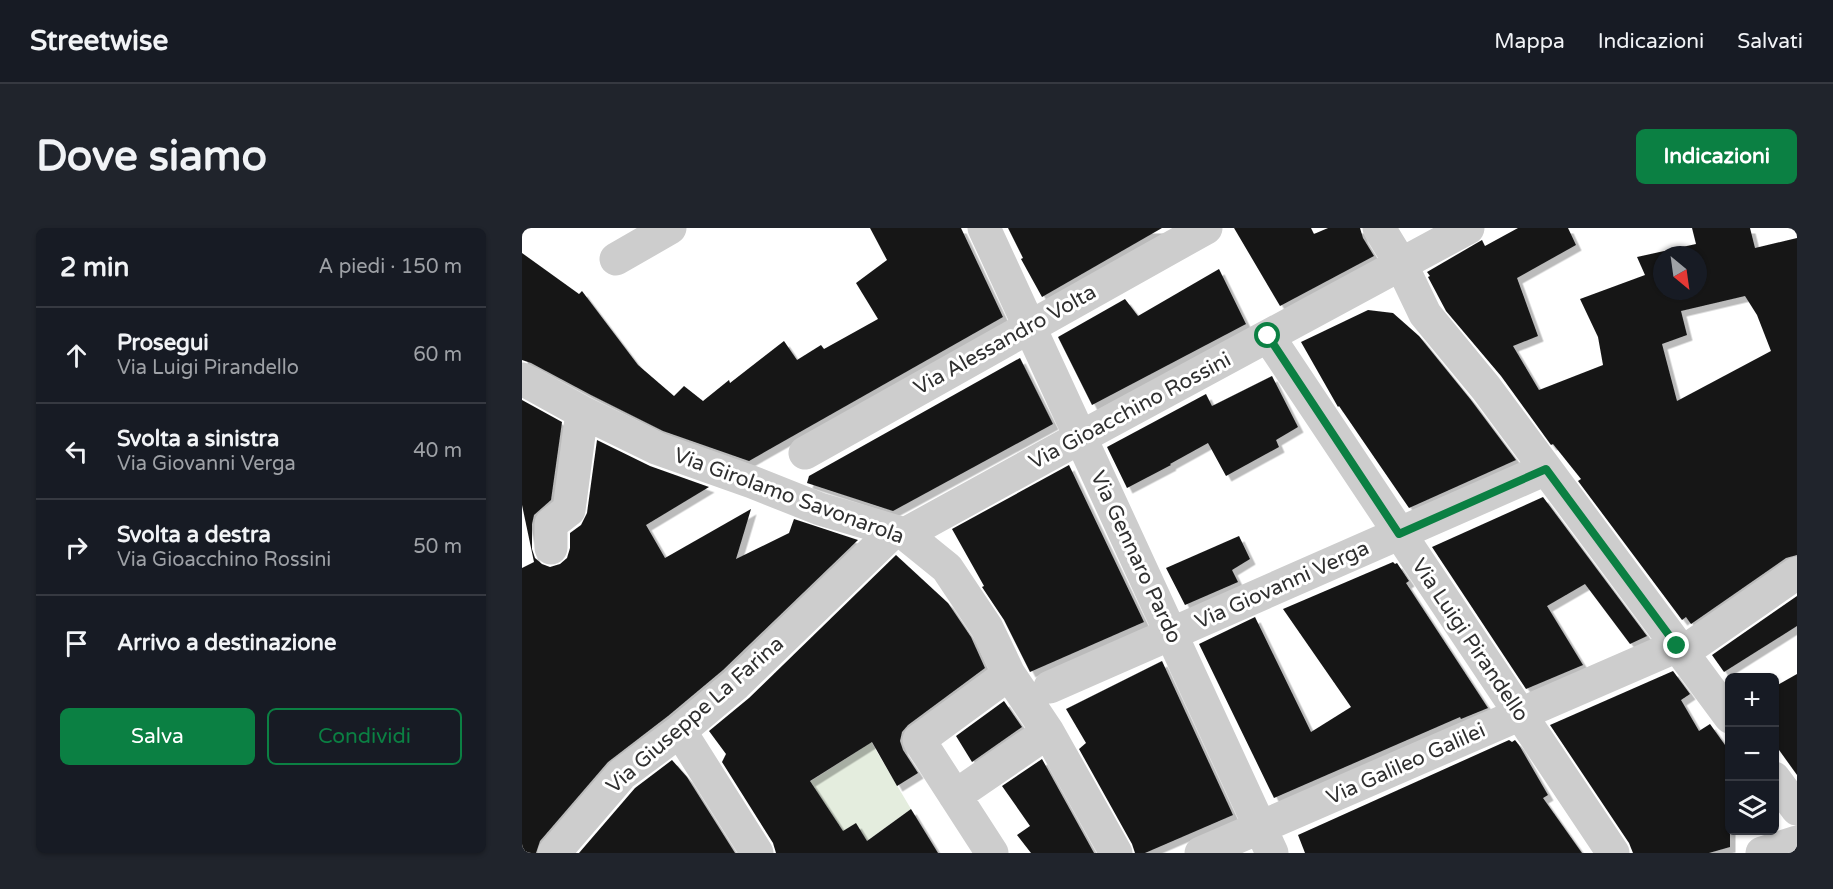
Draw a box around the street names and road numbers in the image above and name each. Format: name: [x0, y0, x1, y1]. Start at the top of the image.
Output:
street label: Via Alessandro Volta: [909, 279, 1101, 401]
street label: Via Gioacchino Rossini: [1025, 347, 1235, 475]
street label: Via Girolamo Savonarola: [670, 443, 908, 549]
street label: Via Gennaro Pardo: [1085, 467, 1187, 647]
street label: Via Giovanni Verga: [1191, 535, 1373, 635]
street label: Via Luigi Pirandello: [1406, 554, 1534, 726]
street label: Via Giuseppe La Farina: [601, 631, 789, 799]
street label: Via Galileo Galilei: [1323, 718, 1489, 810]

